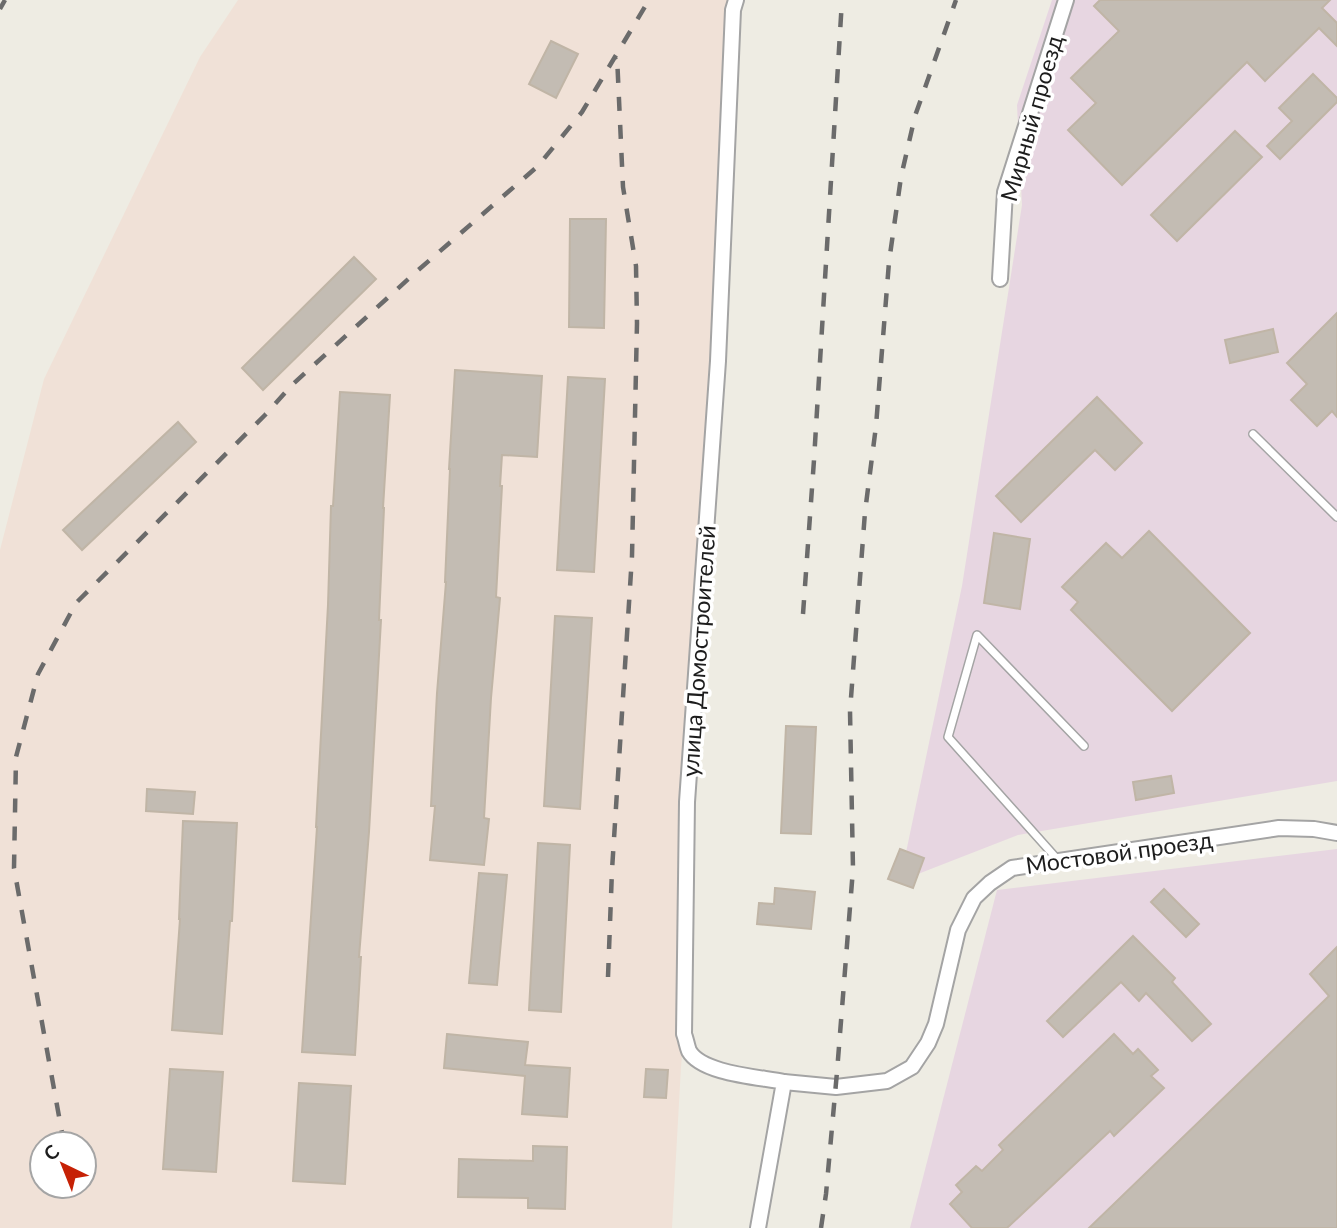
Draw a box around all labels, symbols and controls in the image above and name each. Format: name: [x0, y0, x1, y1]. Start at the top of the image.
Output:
street label: Мирный проезд: [994, 32, 1068, 204]
street label: улица Домостроителей: [675, 524, 721, 778]
street label: Мостовой проезд: [1024, 825, 1214, 879]
north arrow: [28, 1130, 98, 1200]
text: С: [39, 1139, 64, 1165]

